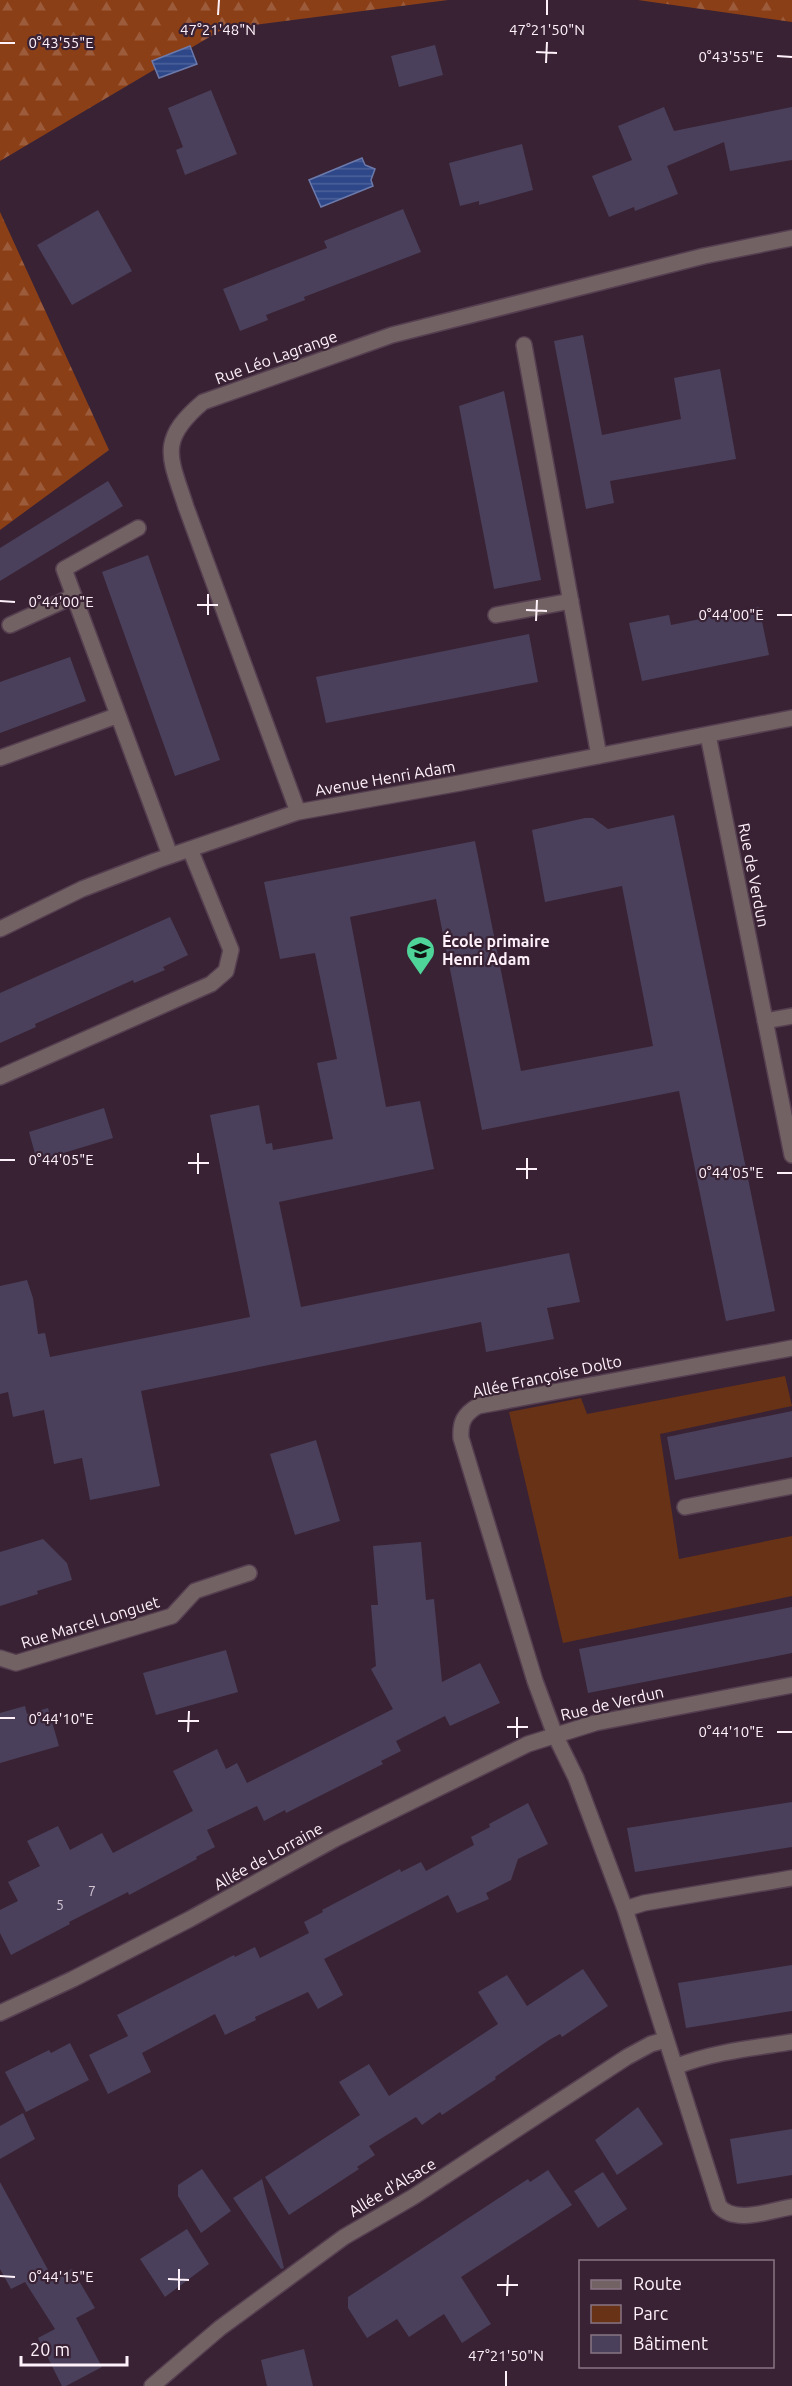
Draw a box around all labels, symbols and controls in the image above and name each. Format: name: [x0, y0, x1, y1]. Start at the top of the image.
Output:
text: 47°21'48"N: [180, 21, 256, 38]
text: 47°21'50"N: [509, 21, 585, 38]
text: 0°43'55"E: [28, 34, 94, 51]
text: 0°43'55"E: [698, 48, 764, 65]
street label: Rue Léo Lagrange: [212, 327, 340, 387]
text: 0°44'00"E: [28, 593, 94, 610]
text: 0°44'00"E: [698, 606, 764, 623]
street label: Avenue Henri Adam: [313, 757, 457, 799]
street label: Rue de Verdun: [735, 821, 773, 929]
place label: École primaire Henri Adam: [442, 930, 550, 968]
school or university icon: École primaire Henri Adam: [405, 934, 437, 976]
text: 0°44'05"E: [28, 1151, 94, 1168]
text: 0°44'05"E: [698, 1164, 764, 1181]
street label: Allée Françoise Dolto: [471, 1351, 623, 1401]
street label: Rue Marcel Longuet: [19, 1592, 162, 1652]
street label: Rue de Verdun: [559, 1682, 665, 1724]
text: 0°44'10"E: [28, 1710, 94, 1727]
text: 0°44'10"E: [698, 1723, 764, 1740]
street label: Allée de Lorraine: [210, 1819, 326, 1893]
house number: 7: [88, 1883, 96, 1899]
house number: 5: [56, 1897, 64, 1913]
street label: Allée d'Alsace: [345, 2154, 439, 2220]
legend: [579, 2260, 774, 2368]
text: 0°44'15"E: [28, 2268, 94, 2285]
text: Route: [633, 2273, 682, 2293]
text: Parc: [633, 2303, 668, 2323]
scale bar: [21, 2329, 128, 2367]
text: Bâtiment: [633, 2333, 708, 2353]
text: 20 m: [30, 2339, 70, 2359]
text: 47°21'50"N: [468, 2347, 544, 2364]

